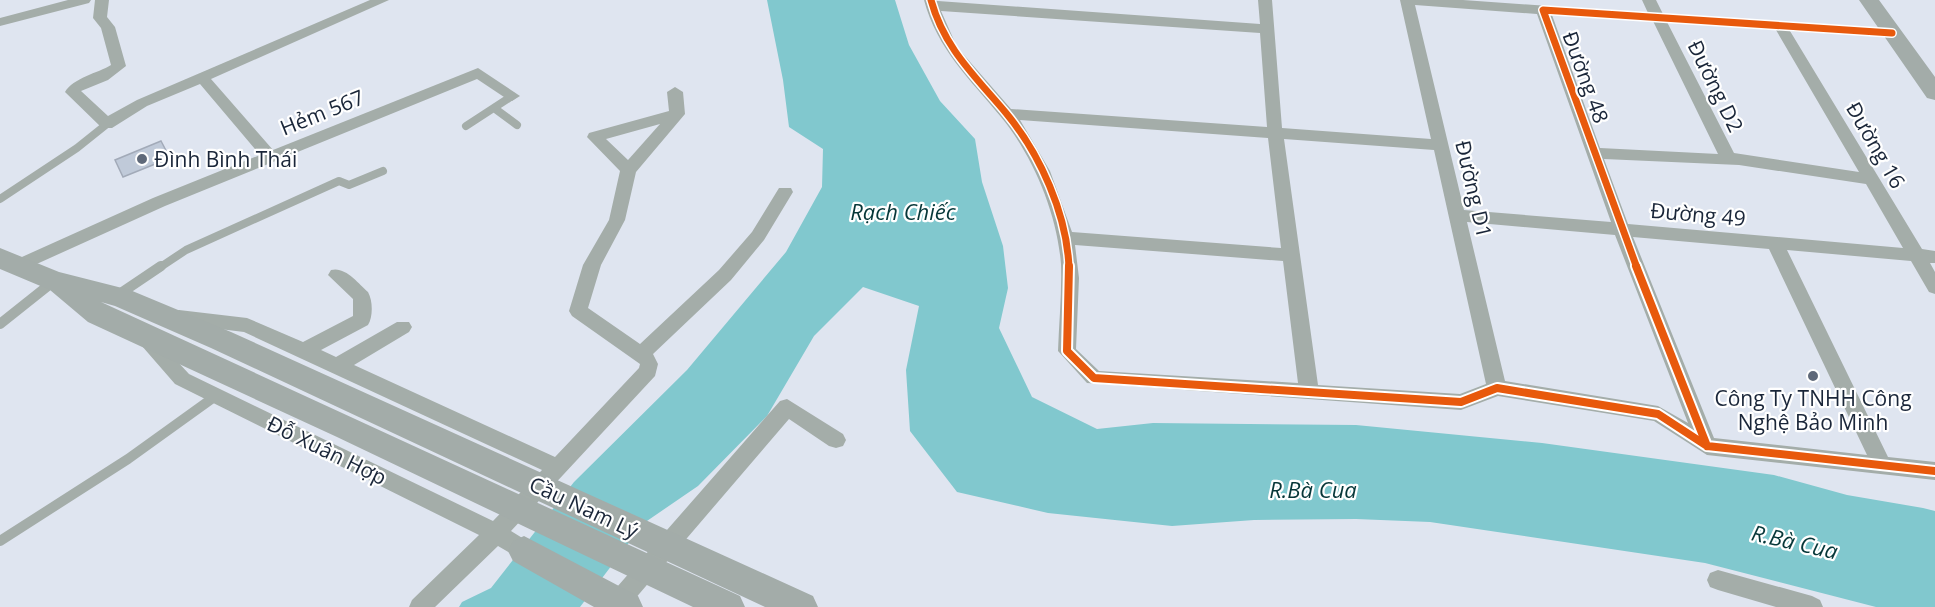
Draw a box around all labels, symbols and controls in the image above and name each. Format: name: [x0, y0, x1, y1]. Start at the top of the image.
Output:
street label: Đường 48: [1556, 27, 1616, 127]
street label: Đường D2: [1682, 35, 1750, 137]
street label: Hẻm 567: [276, 82, 368, 142]
street label: Đường 16: [1840, 97, 1912, 193]
street label: Đường D1: [1449, 138, 1499, 240]
place label: Đình Bình Thái: [154, 145, 297, 173]
marker: Đình Bình Thái: [135, 152, 149, 166]
water label: Rạch Chiếc: [850, 196, 957, 226]
street label: Đường 49: [1649, 196, 1747, 232]
marker: Công Ty TNHH Công Nghệ Bảo Minh: [1806, 369, 1820, 383]
place label: Công Ty TNHH Công Nghệ Bảo Minh: [1714, 384, 1912, 436]
street label: Đỗ Xuân Hợp: [263, 409, 391, 491]
street label: Cầu Nam Lý: [525, 470, 643, 545]
water label: R.Bà Cua: [1269, 474, 1357, 504]
water label: R.Bà Cua: [1749, 517, 1841, 565]

